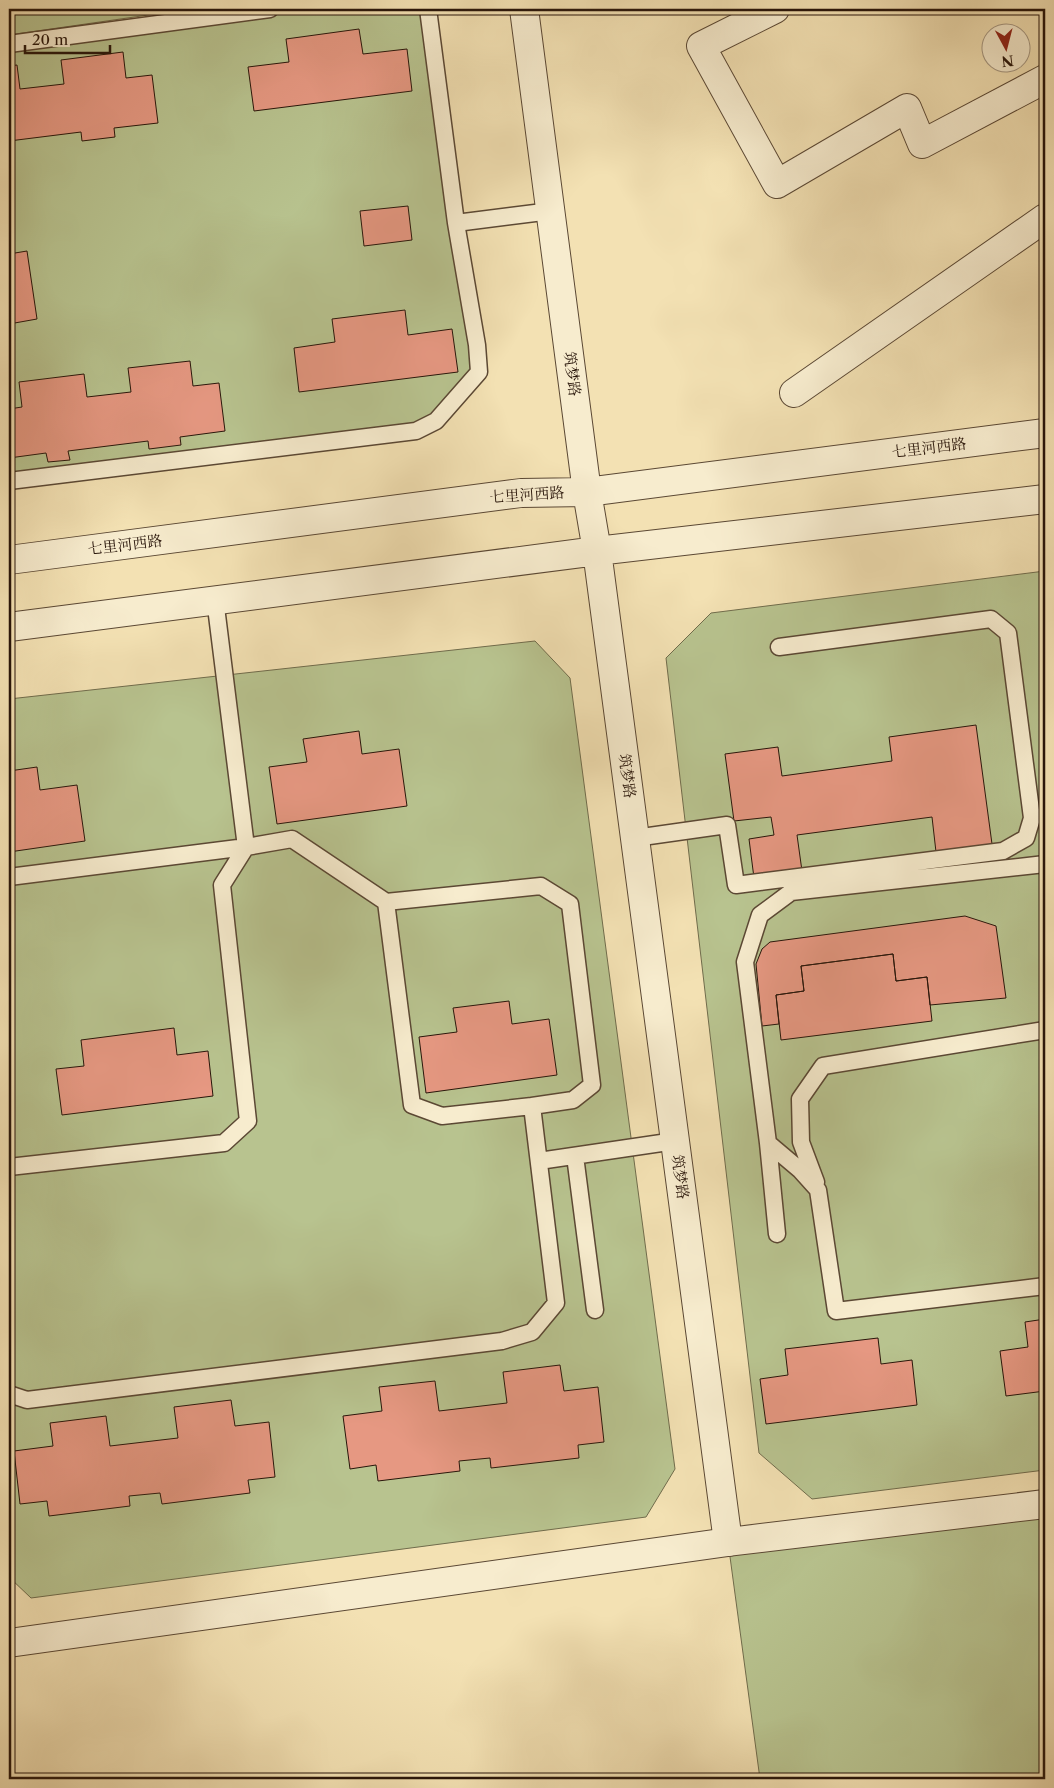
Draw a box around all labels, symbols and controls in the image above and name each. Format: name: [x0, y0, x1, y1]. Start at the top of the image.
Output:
scale bar: [25, 22, 110, 54]
north arrow: [982, 22, 1032, 72]
text: 20 m: [32, 30, 68, 49]
text: N: [1000, 51, 1015, 71]
street label: 筑梦路: [560, 350, 585, 397]
street label: 七里河西路: [891, 434, 967, 462]
street label: 七里河西路: [489, 482, 565, 507]
street label: 七里河西路: [87, 531, 163, 559]
street label: 筑梦路: [615, 752, 640, 800]
street label: 筑梦路: [668, 1153, 693, 1201]

